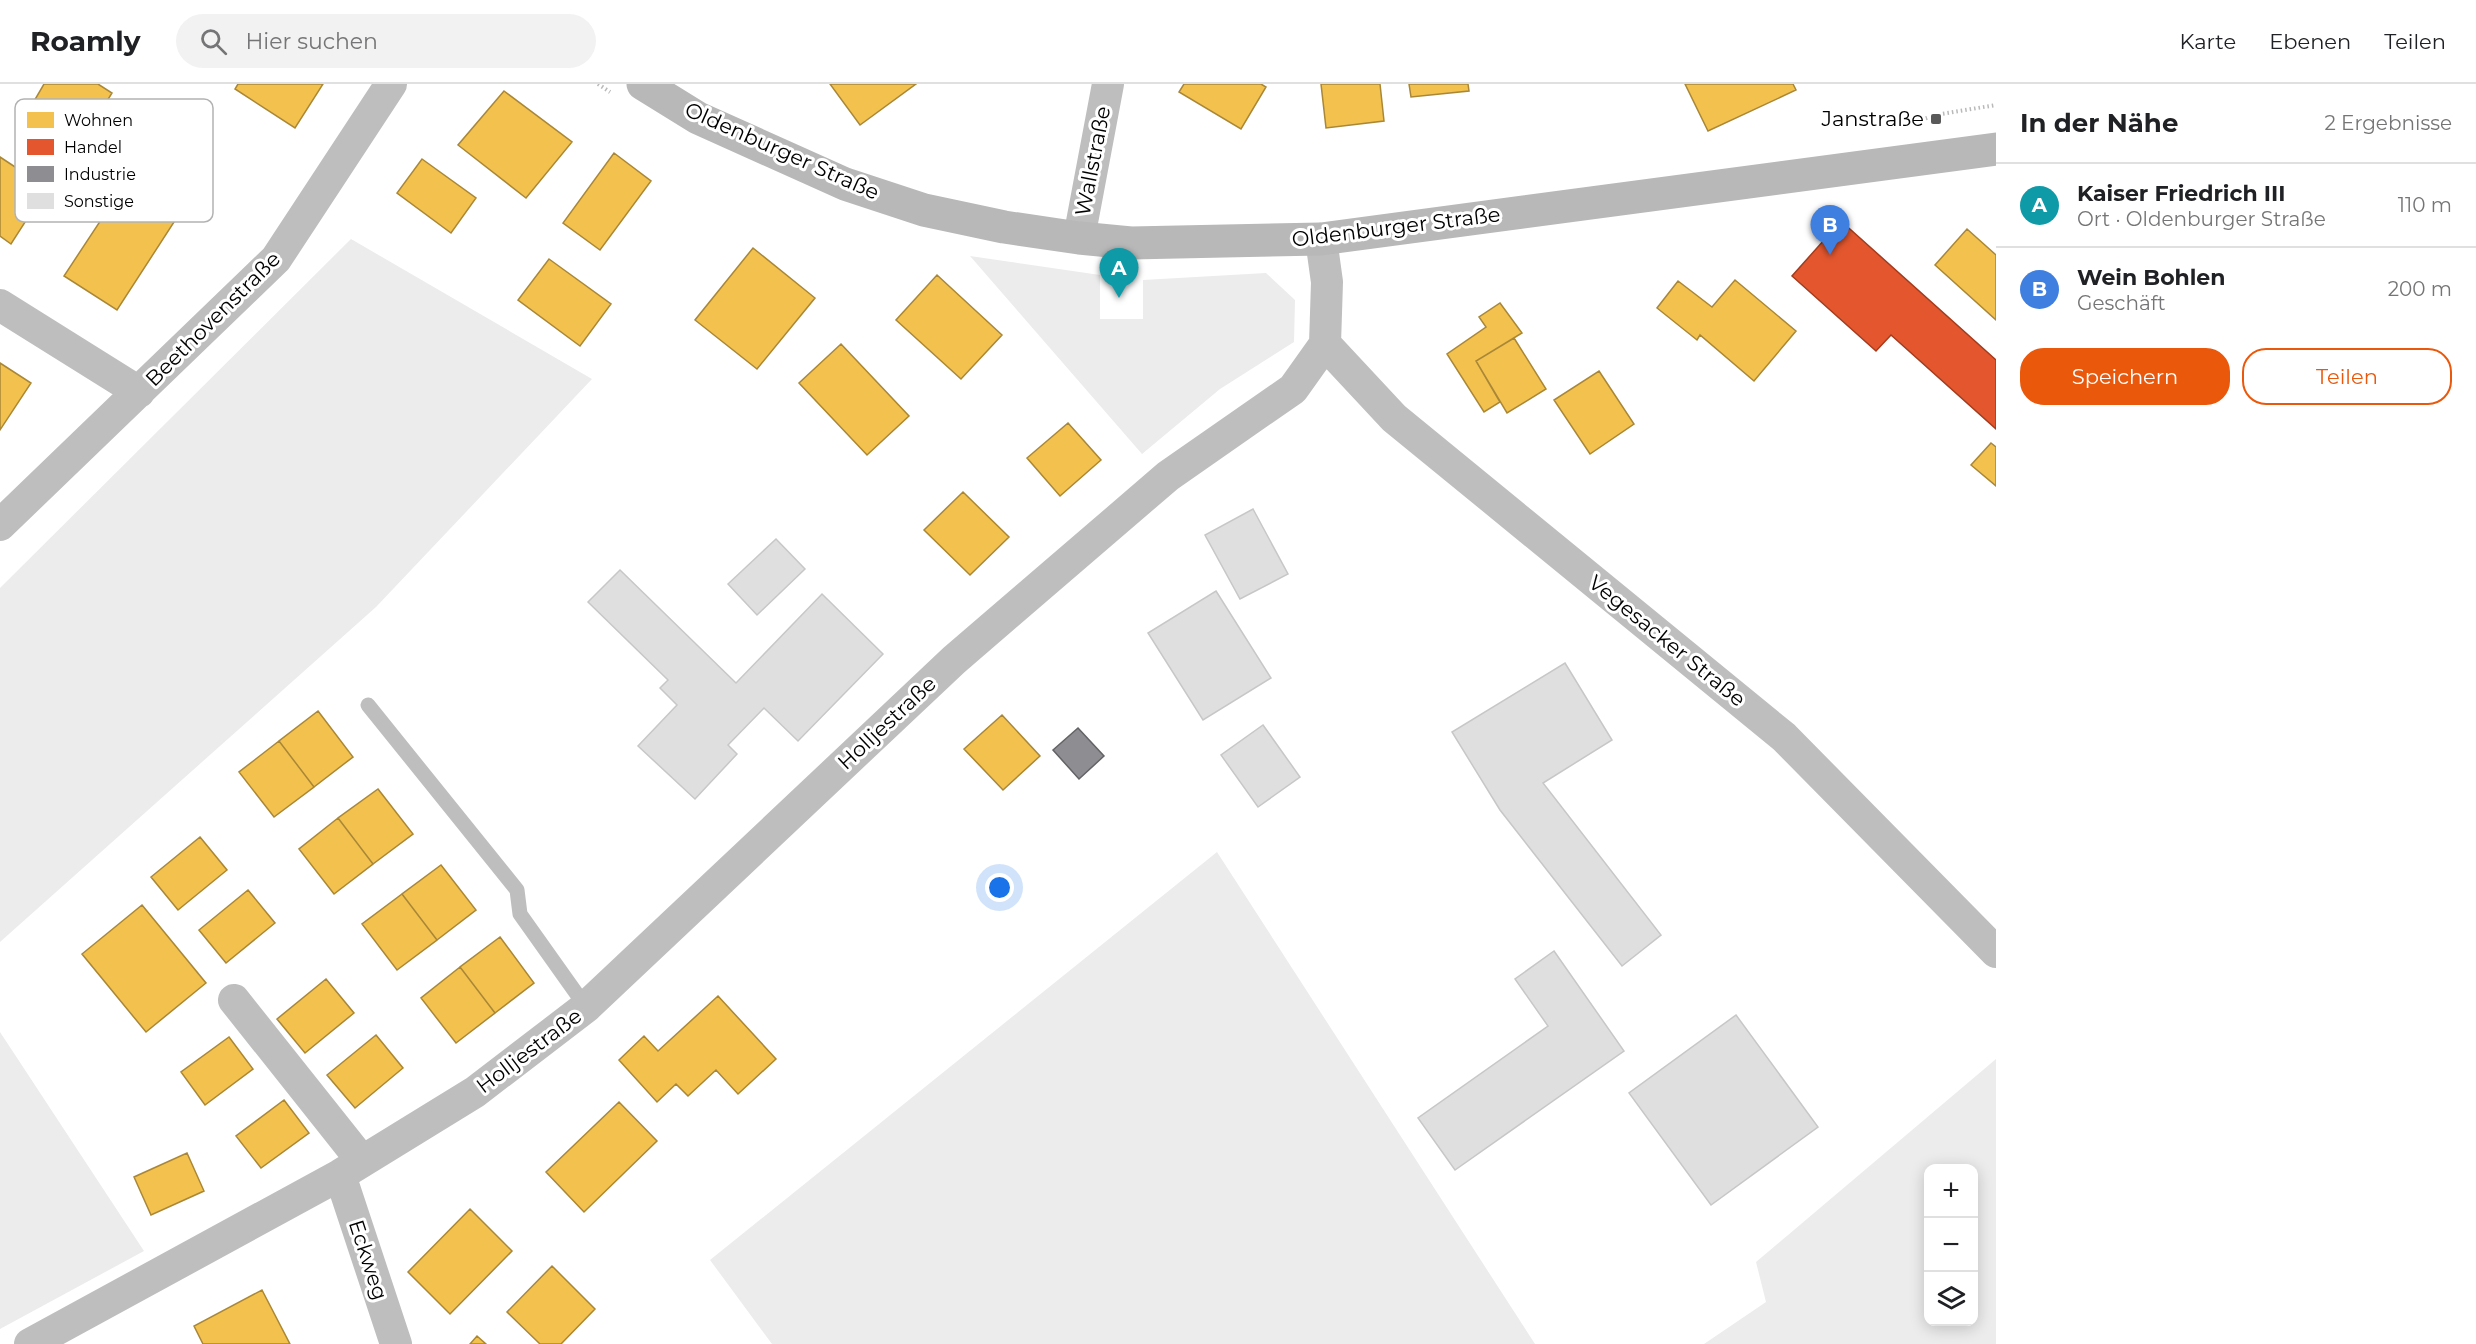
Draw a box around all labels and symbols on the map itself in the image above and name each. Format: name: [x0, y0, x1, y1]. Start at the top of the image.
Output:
street label: Oldenburger Straße: [681, 96, 883, 205]
legend: [15, 99, 213, 222]
street label: Wallstraße: [1070, 104, 1115, 218]
place label: Janstraße: [1820, 106, 1924, 131]
text: Wohnen: [64, 111, 133, 130]
marker: Janstraße: [1929, 112, 1943, 126]
text: Handel: [64, 138, 122, 157]
text: Industrie: [64, 165, 136, 184]
text: Sonstige: [64, 192, 134, 211]
street label: Oldenburger Straße: [1290, 201, 1502, 252]
pin: B: [1810, 206, 1850, 255]
street label: Beethovenstraße: [140, 246, 285, 391]
pin: A: [1100, 248, 1138, 298]
street label: Vegesacker Straße: [1584, 570, 1751, 711]
street label: Holljestraße: [832, 671, 941, 775]
your location: [985, 873, 1014, 902]
street label: Holljestraße: [471, 1003, 586, 1098]
street label: Eckweg: [344, 1217, 393, 1303]

